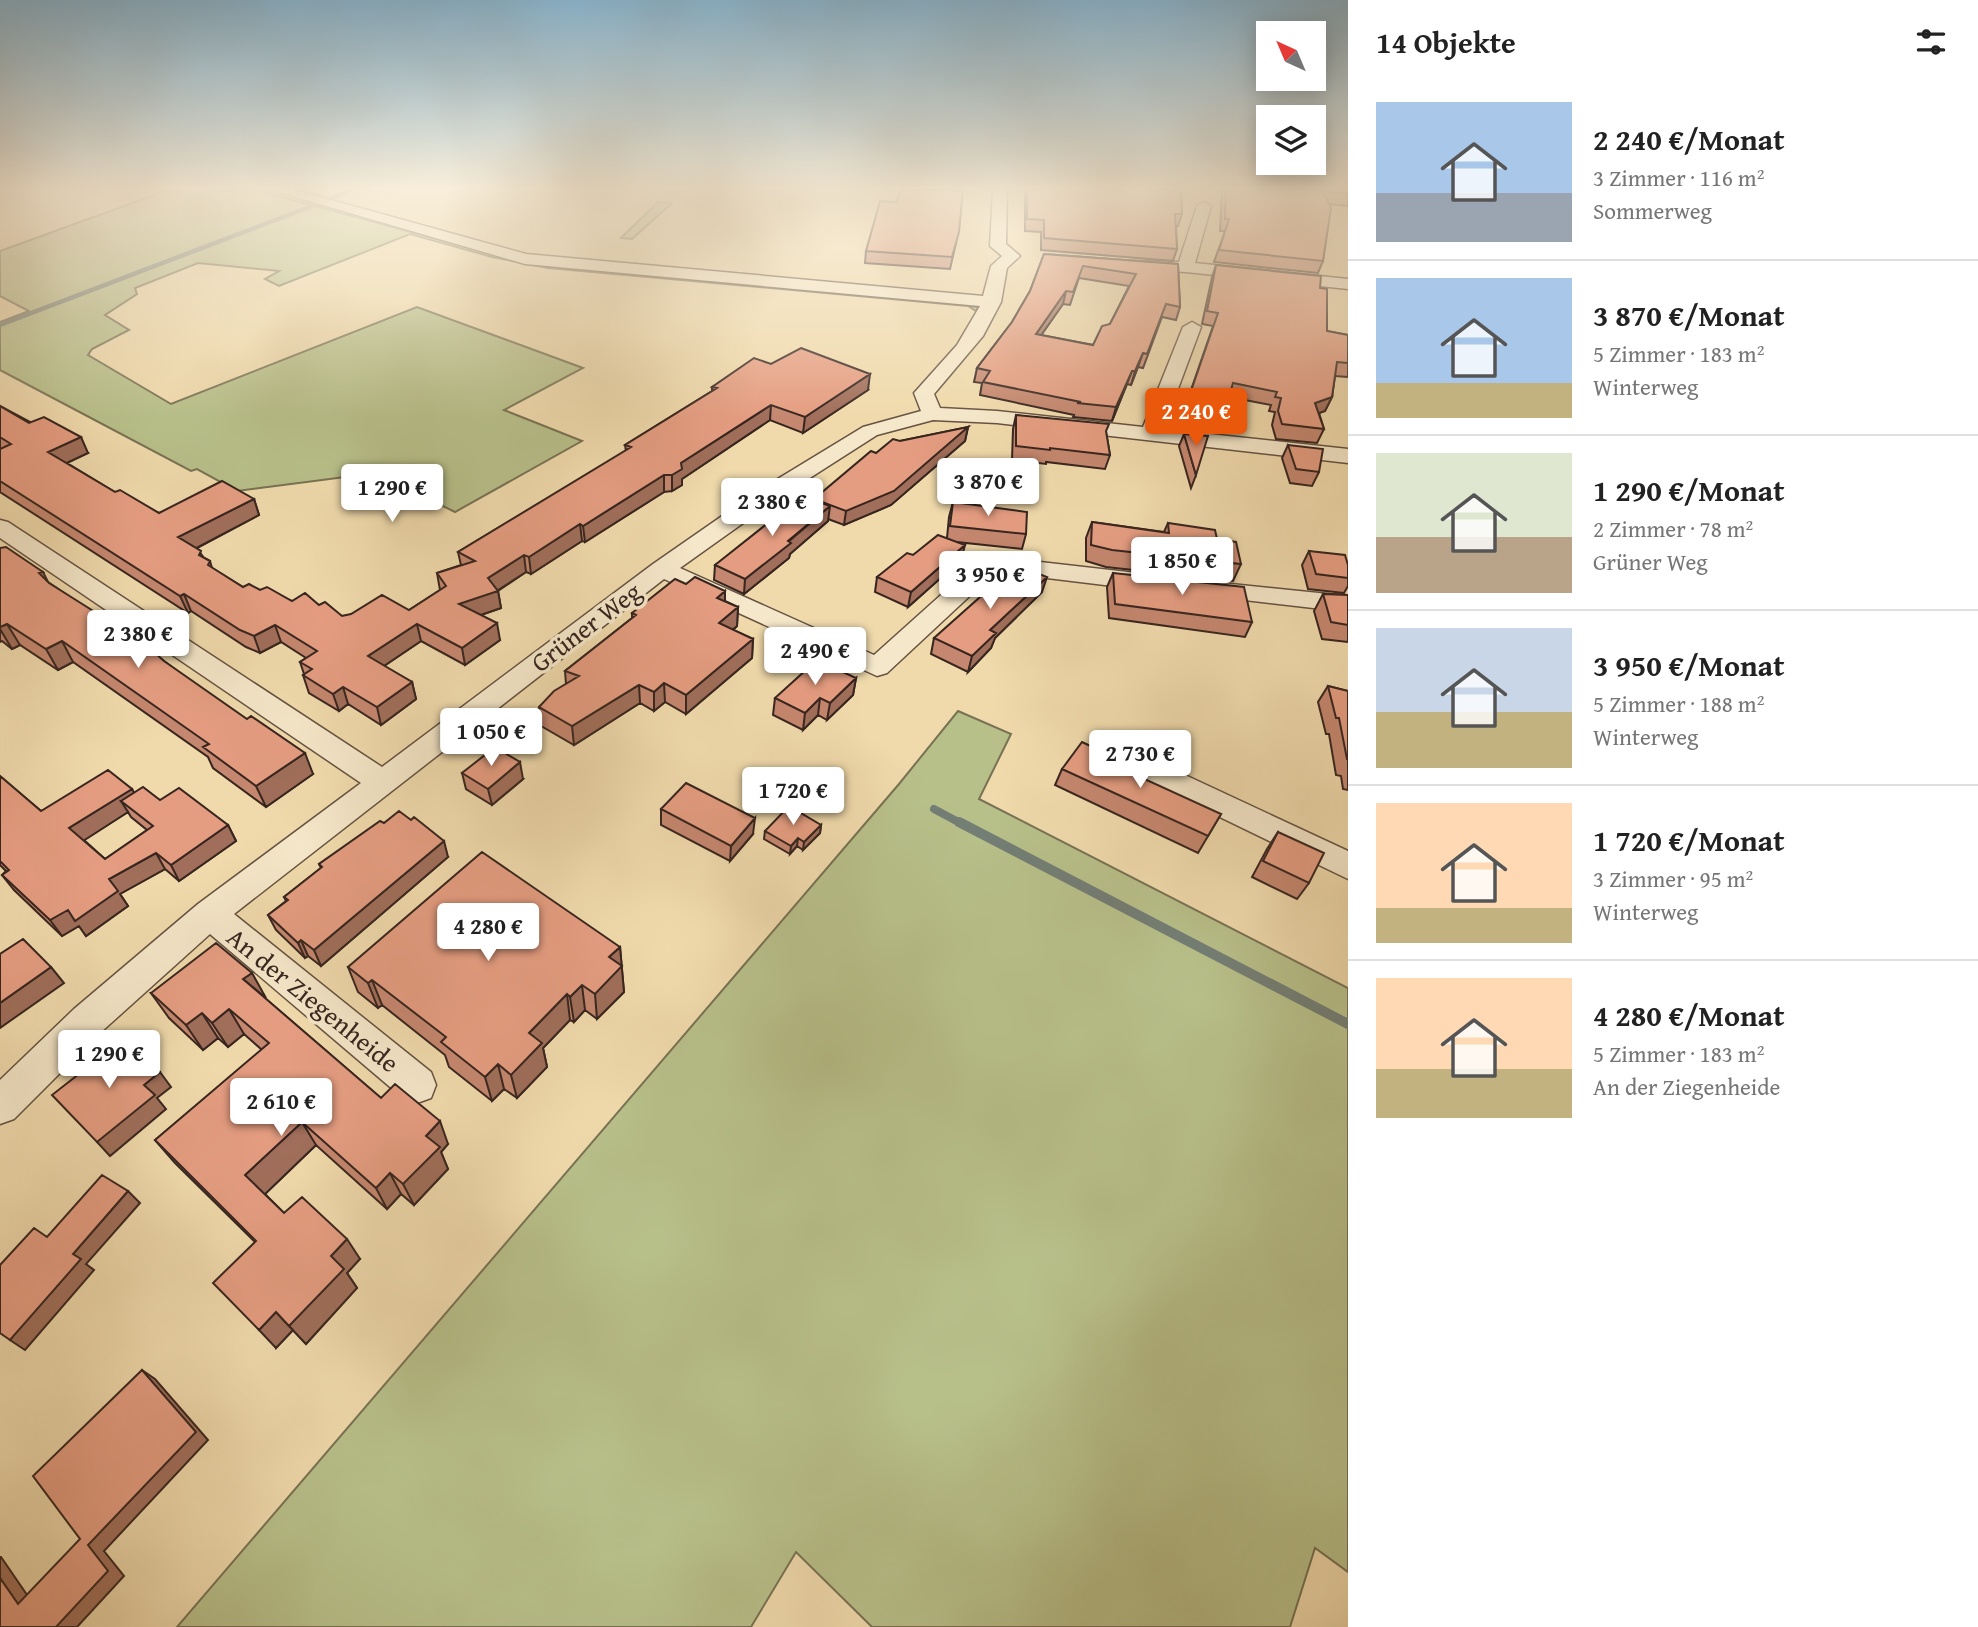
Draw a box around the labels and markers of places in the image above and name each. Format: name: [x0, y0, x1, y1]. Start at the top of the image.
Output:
pin: 2 240 €: [1131, 388, 1261, 448]
pin: 3 870 €: [923, 458, 1053, 518]
pin: 1 290 €: [327, 464, 457, 524]
pin: 2 380 €: [707, 478, 837, 538]
pin: 1 850 €: [1117, 538, 1247, 597]
pin: 3 950 €: [925, 552, 1055, 611]
pin: 2 380 €: [73, 610, 203, 670]
pin: 2 490 €: [750, 628, 880, 687]
pin: 1 050 €: [426, 708, 556, 768]
pin: 2 730 €: [1075, 730, 1205, 790]
pin: 1 720 €: [728, 768, 858, 827]
pin: 4 280 €: [423, 904, 553, 963]
pin: 1 290 €: [44, 1030, 174, 1090]
pin: 2 610 €: [216, 1078, 346, 1138]

